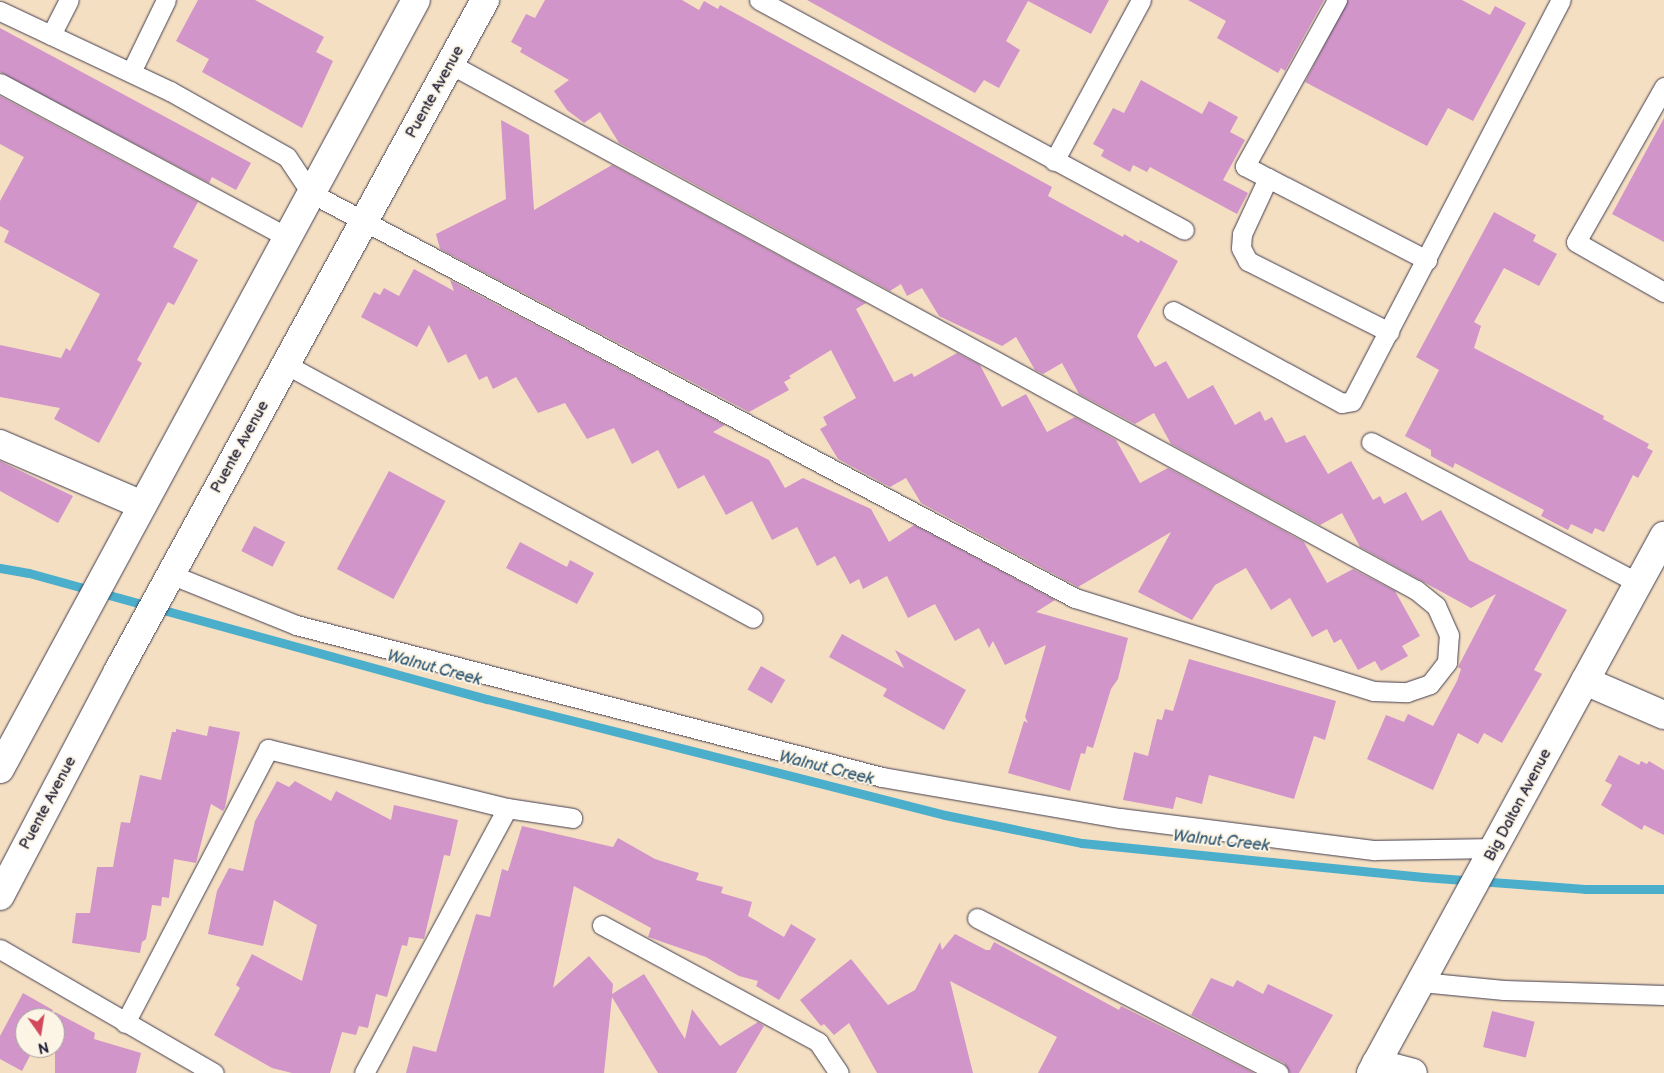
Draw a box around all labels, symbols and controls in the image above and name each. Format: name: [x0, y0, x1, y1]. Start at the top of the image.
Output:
street label: Puente Avenue: [402, 43, 468, 141]
street label: Puente Avenue: [207, 398, 273, 496]
water label: Walnut Creek: [385, 647, 483, 691]
street label: Big Dalton Avenue: [1481, 746, 1555, 864]
water label: Walnut Creek: [777, 748, 875, 790]
street label: Puente Avenue: [16, 753, 80, 853]
water label: Walnut Creek: [1172, 827, 1270, 857]
north arrow: [15, 1008, 65, 1058]
text: N: [36, 1038, 50, 1057]

